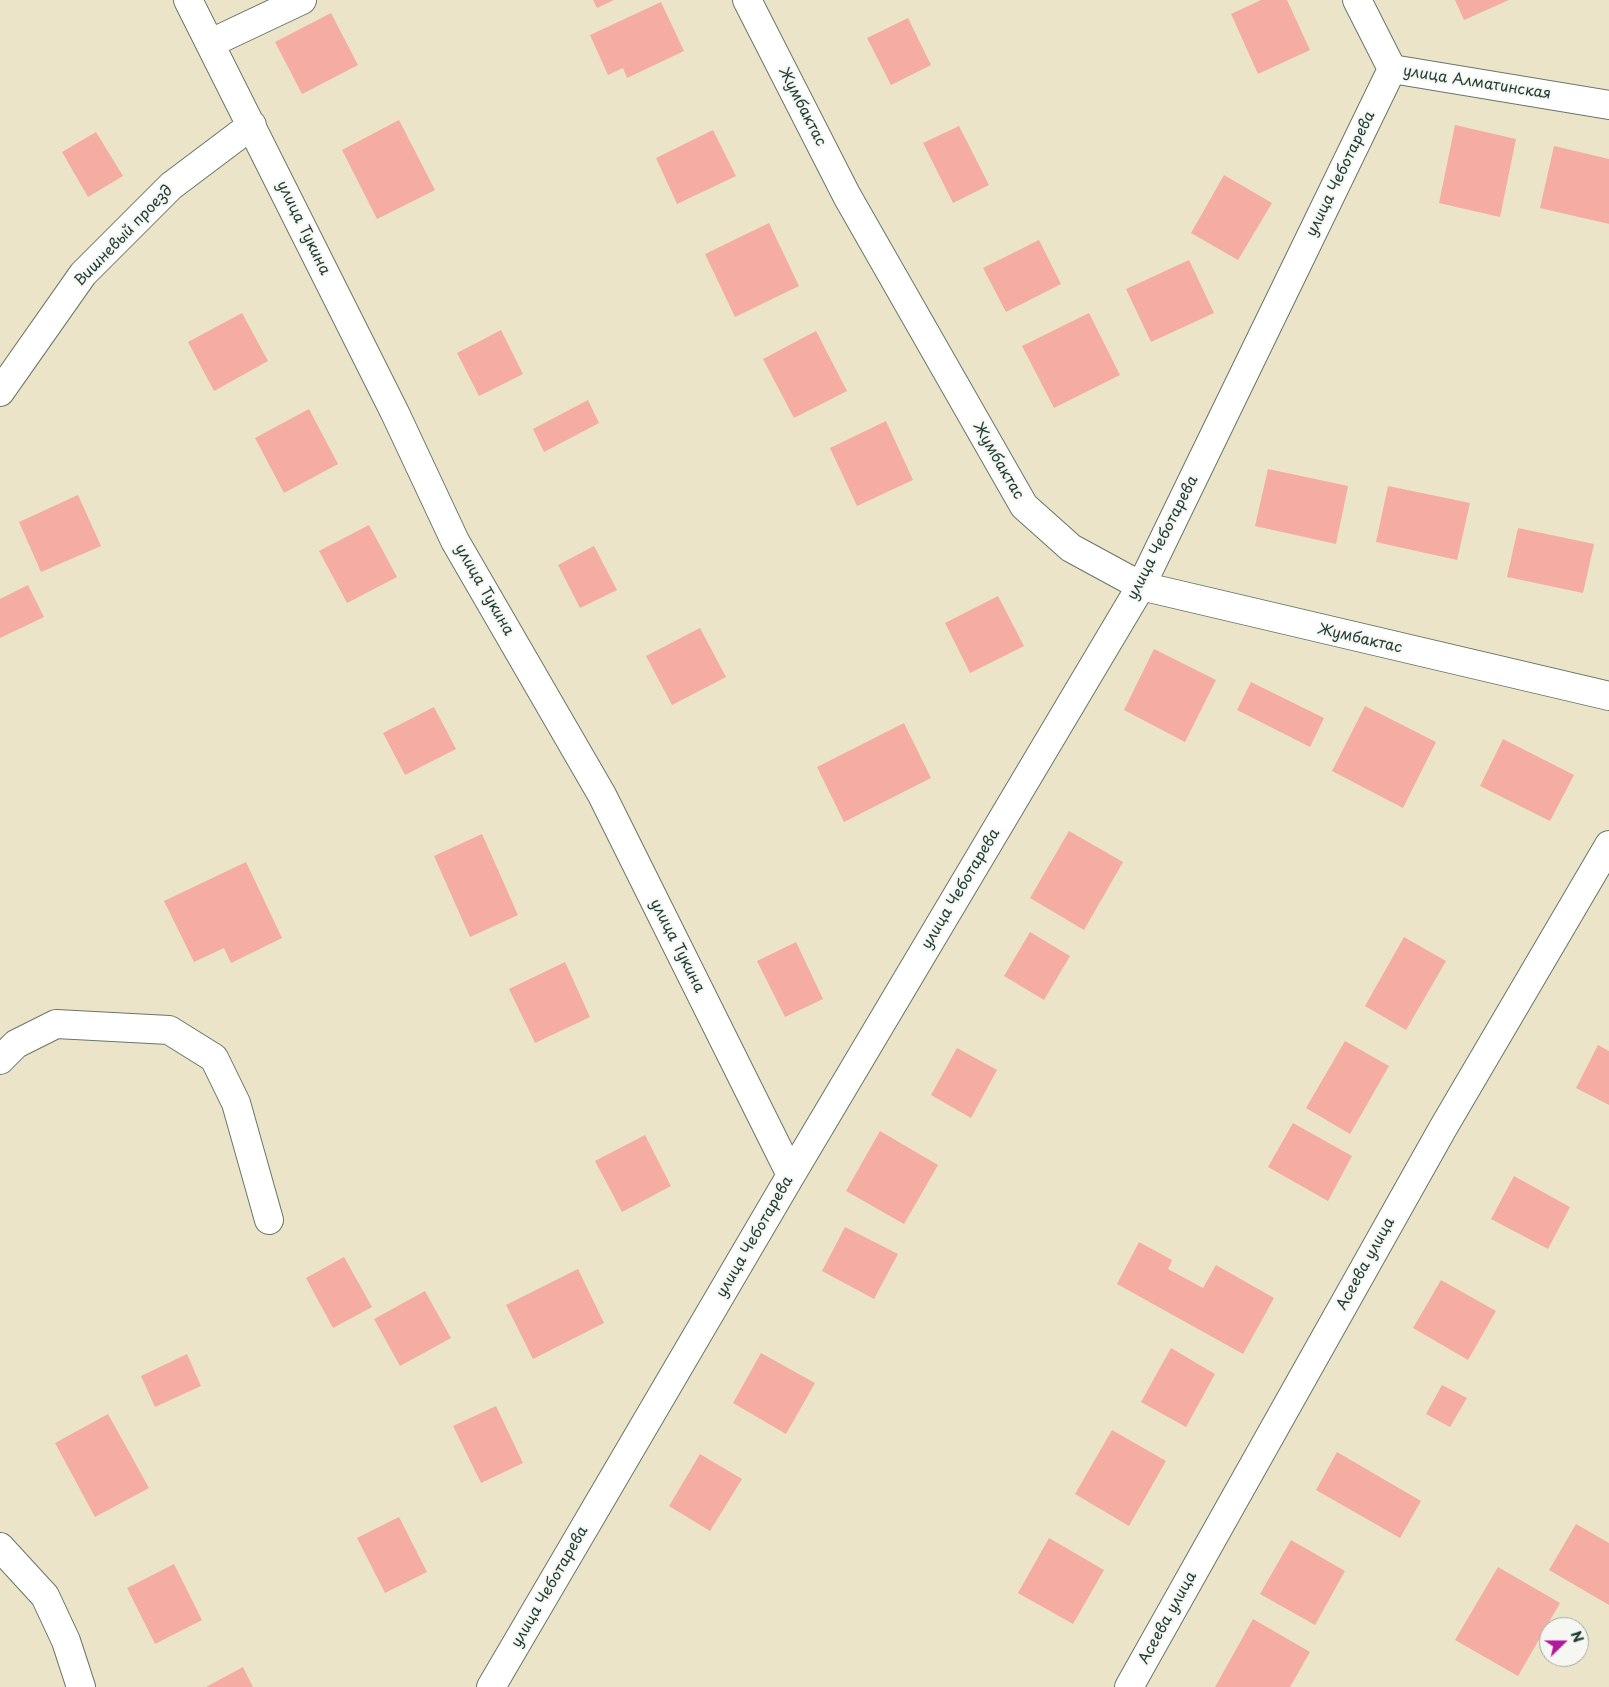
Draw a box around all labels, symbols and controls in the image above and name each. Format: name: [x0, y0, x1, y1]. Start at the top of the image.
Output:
street label: улица Алматинская: [1402, 62, 1552, 104]
street label: Жумбактас: [774, 65, 830, 149]
street label: улица Чеботарева: [1303, 108, 1379, 240]
street label: улица Тукина: [272, 178, 334, 278]
street label: Вишневый проезд: [71, 182, 177, 290]
street label: Жумбактас: [969, 419, 1027, 503]
street label: улица Чеботарева: [1124, 473, 1202, 603]
street label: улица Тукина: [451, 541, 517, 639]
street label: Жумбактас: [1316, 621, 1404, 657]
street label: улица Чеботарева: [918, 825, 1004, 953]
street label: улица Тукина: [646, 896, 708, 996]
street label: улица Чеботарева: [713, 1173, 797, 1301]
street label: Асеева улица: [1333, 1215, 1399, 1313]
street label: улица Чеботарева: [508, 1523, 592, 1651]
street label: Асеева улица: [1135, 1569, 1201, 1667]
north arrow: [1539, 1617, 1589, 1667]
text: N: [1566, 1627, 1589, 1646]

